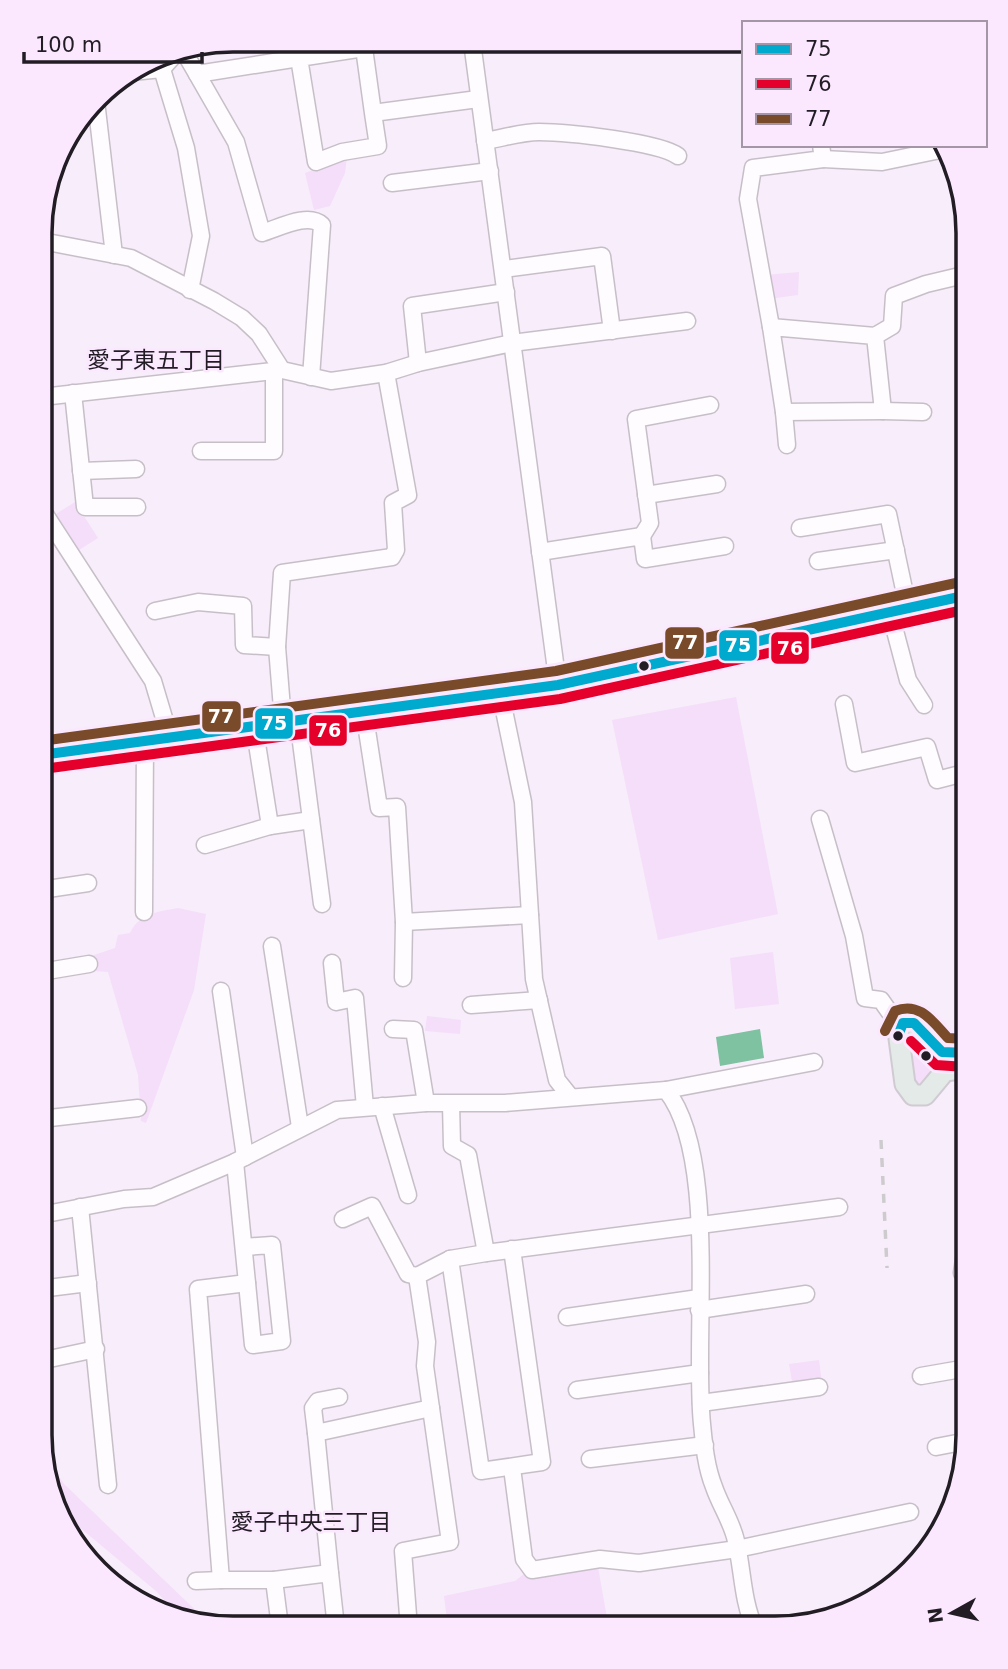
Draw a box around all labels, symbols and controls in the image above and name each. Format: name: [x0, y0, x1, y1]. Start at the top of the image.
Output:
scale bar: [24, 21, 203, 65]
legend: [742, 21, 987, 147]
text: 100 m: [35, 33, 102, 57]
text: 75: [805, 37, 832, 61]
text: 76: [805, 72, 832, 96]
text: 77: [805, 107, 832, 131]
district label: 愛子東五丁目: [87, 347, 225, 373]
line badge: 77: [664, 626, 705, 660]
line badge: 75: [718, 629, 758, 662]
text: 77: [672, 631, 698, 653]
line badge: 76: [770, 631, 810, 665]
text: 75: [725, 634, 751, 656]
text: 76: [777, 637, 803, 659]
unlabelled marker: [637, 659, 651, 673]
line badge: 77: [201, 700, 242, 733]
text: 77: [208, 705, 234, 727]
line badge: 75: [254, 707, 294, 740]
text: 75: [261, 712, 287, 734]
line badge: 76: [308, 714, 348, 747]
text: 76: [315, 719, 341, 741]
unlabelled marker: [891, 1029, 905, 1043]
unlabelled marker: [919, 1049, 933, 1063]
district label: 愛子中央三丁目: [231, 1509, 392, 1535]
north arrow: [917, 1578, 987, 1648]
text: N: [923, 1606, 947, 1625]

